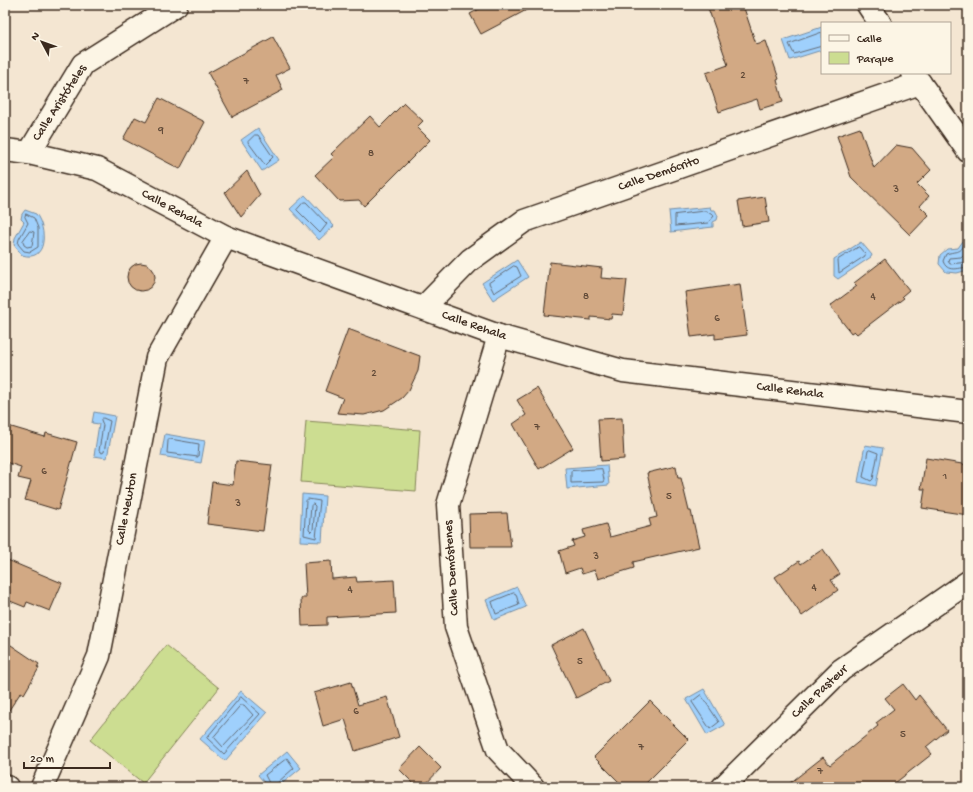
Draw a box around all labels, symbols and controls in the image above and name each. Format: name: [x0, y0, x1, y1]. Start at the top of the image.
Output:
north arrow: [22, 22, 62, 62]
legend: [821, 22, 951, 74]
text: N: [29, 30, 43, 43]
text: Calle: [857, 33, 882, 47]
text: Parque: [856, 53, 894, 67]
street label: Calle Aristóteles: [30, 61, 91, 144]
house number: 2: [740, 70, 746, 82]
house number: 7: [242, 76, 249, 88]
house number: 9: [157, 125, 164, 137]
house number: 8: [368, 148, 374, 160]
street label: Calle Demócrito: [616, 153, 702, 195]
house number: 3: [892, 184, 899, 196]
street label: Calle Rehala: [139, 187, 206, 232]
house number: 8: [583, 291, 589, 303]
house number: 4: [870, 291, 876, 303]
street label: Calle Rehala: [440, 308, 509, 344]
house number: 6: [714, 313, 720, 325]
house number: 2: [371, 368, 377, 380]
street label: Calle Rehala: [756, 379, 825, 403]
house number: 7: [533, 422, 540, 434]
house number: 6: [41, 466, 47, 478]
street label: Calle Newton: [113, 471, 142, 546]
house number: 1: [942, 471, 947, 483]
house number: 5: [666, 491, 672, 503]
house number: 3: [234, 498, 241, 510]
street label: Calle Demóstenes: [441, 519, 463, 616]
house number: 3: [592, 551, 599, 563]
house number: 4: [811, 582, 817, 594]
house number: 4: [347, 584, 353, 596]
house number: 5: [577, 656, 583, 668]
street label: Calle Pasteur: [789, 661, 852, 722]
house number: 6: [353, 706, 359, 718]
house number: 5: [900, 729, 906, 741]
house number: 7: [637, 742, 644, 754]
scale bar: [24, 744, 110, 770]
text: 20 m: [30, 753, 55, 767]
house number: 7: [816, 766, 823, 778]

